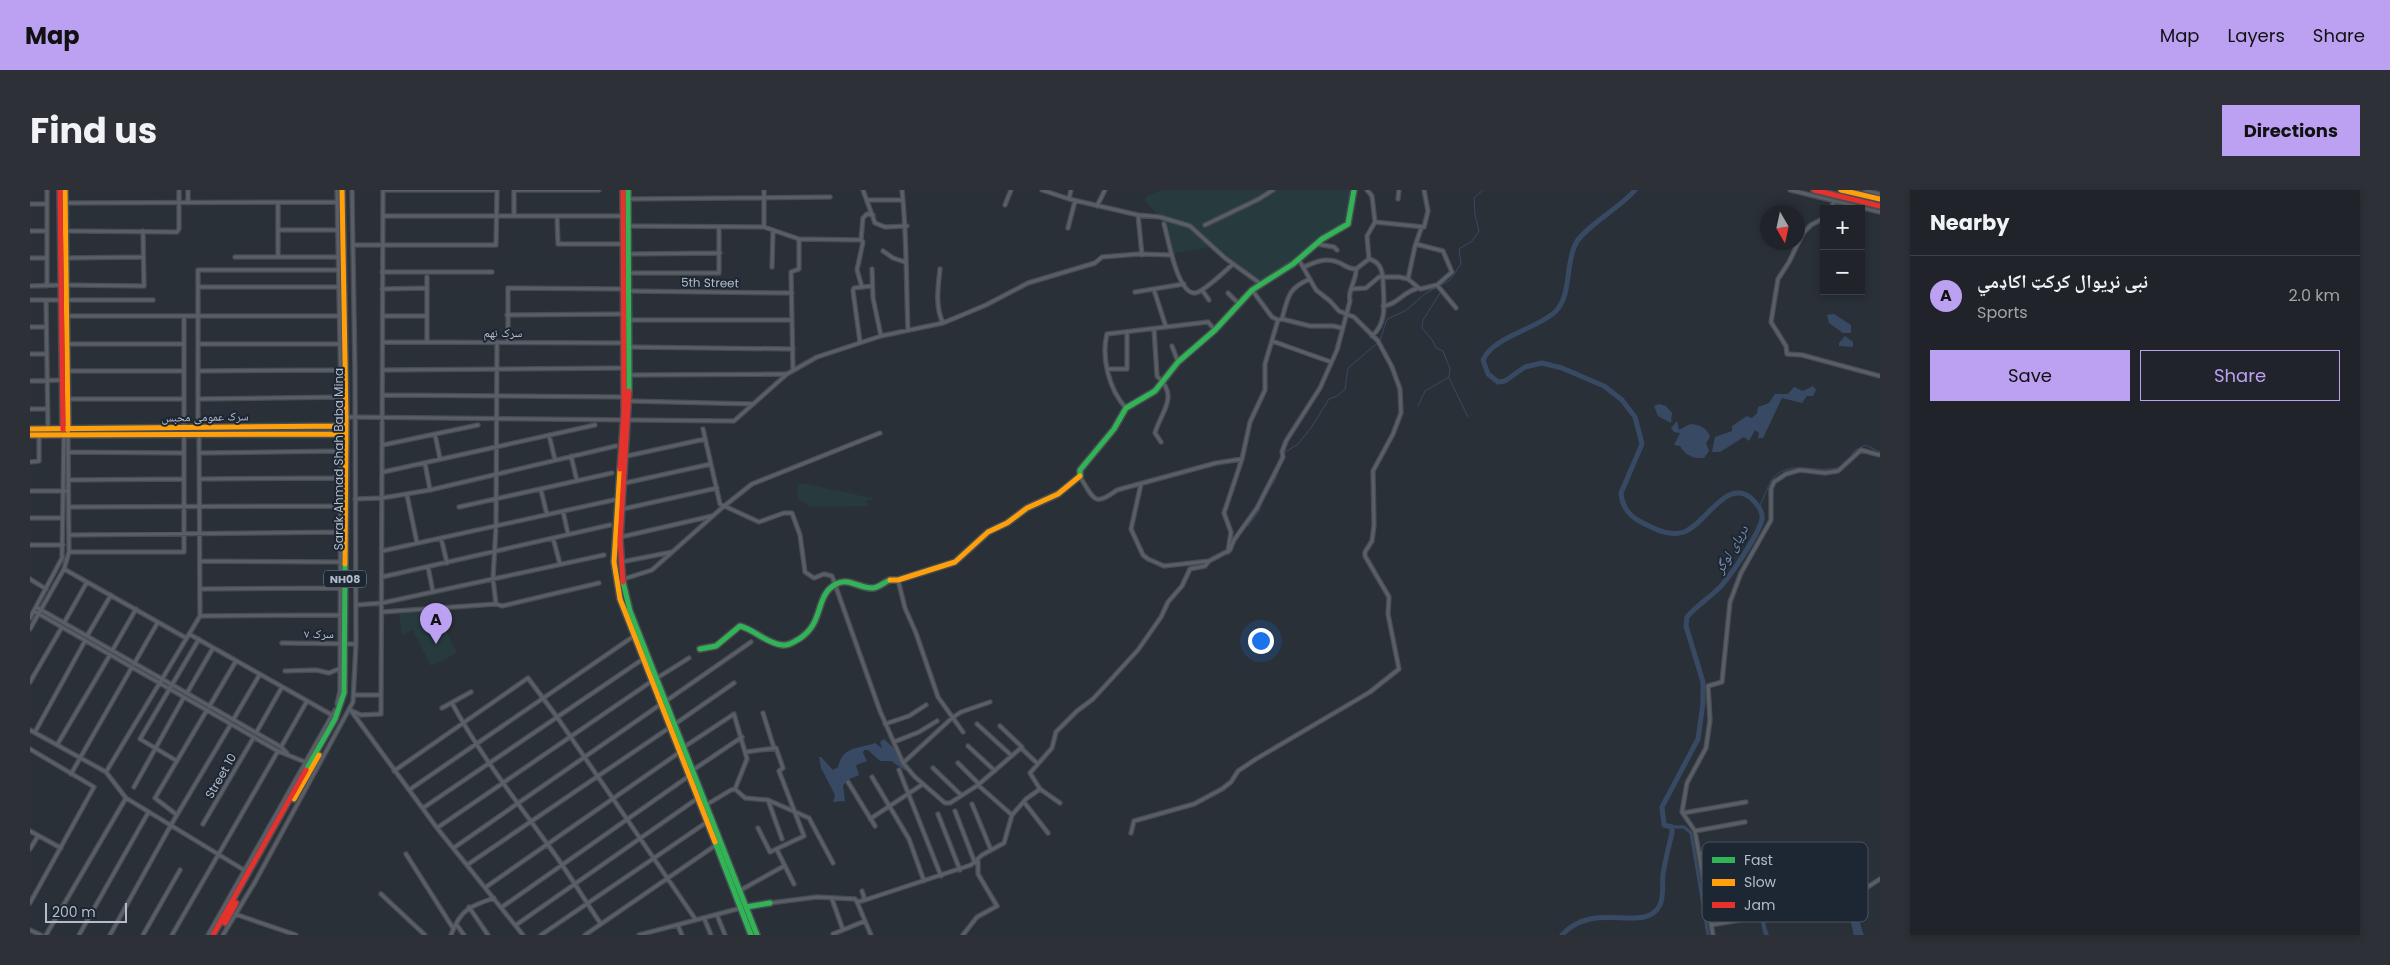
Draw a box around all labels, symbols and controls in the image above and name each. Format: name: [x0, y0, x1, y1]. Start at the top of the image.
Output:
text: Map: [25, 19, 80, 52]
text: Map: [2160, 23, 2200, 48]
text: Layers: [2228, 23, 2285, 48]
text: Share: [2313, 23, 2365, 48]
button: Directions: [2222, 105, 2360, 156]
text: Find us: [30, 106, 157, 155]
north arrow: [1760, 205, 1805, 250]
map controls: [1820, 205, 1865, 295]
button: +: [1820, 205, 1865, 250]
text: Nearby: [1930, 208, 2010, 237]
button: −: [1820, 250, 1865, 295]
text: نبی نړیوال کرکټ اکاډمي: [1977, 268, 2148, 295]
street label: 5th Street: [681, 273, 739, 292]
text: A: [1940, 284, 1952, 307]
text: 2.0 km: [2288, 284, 2340, 307]
text: Sports: [1977, 301, 2028, 324]
street label: سرک نهم: [484, 324, 523, 341]
button: Save: [1930, 350, 2130, 401]
button: Share: [2140, 350, 2340, 401]
street label: Sarak Ahmad Shah Baba Mina: [330, 368, 347, 550]
street label: سرک عمومی محبس: [161, 407, 249, 426]
water label: دریای لوگر: [1708, 521, 1753, 578]
road number: NH08: [324, 570, 366, 588]
pin: A: [420, 603, 452, 644]
street label: سرک ۷: [304, 625, 334, 642]
your location: [1248, 628, 1274, 654]
street label: Street 10: [201, 750, 240, 802]
legend: [1702, 842, 1868, 922]
text: Fast: [1744, 850, 1773, 870]
text: Slow: [1744, 872, 1777, 892]
text: Jam: [1744, 895, 1775, 915]
scale bar: [45, 900, 128, 923]
text: 200 m: [52, 902, 96, 922]

